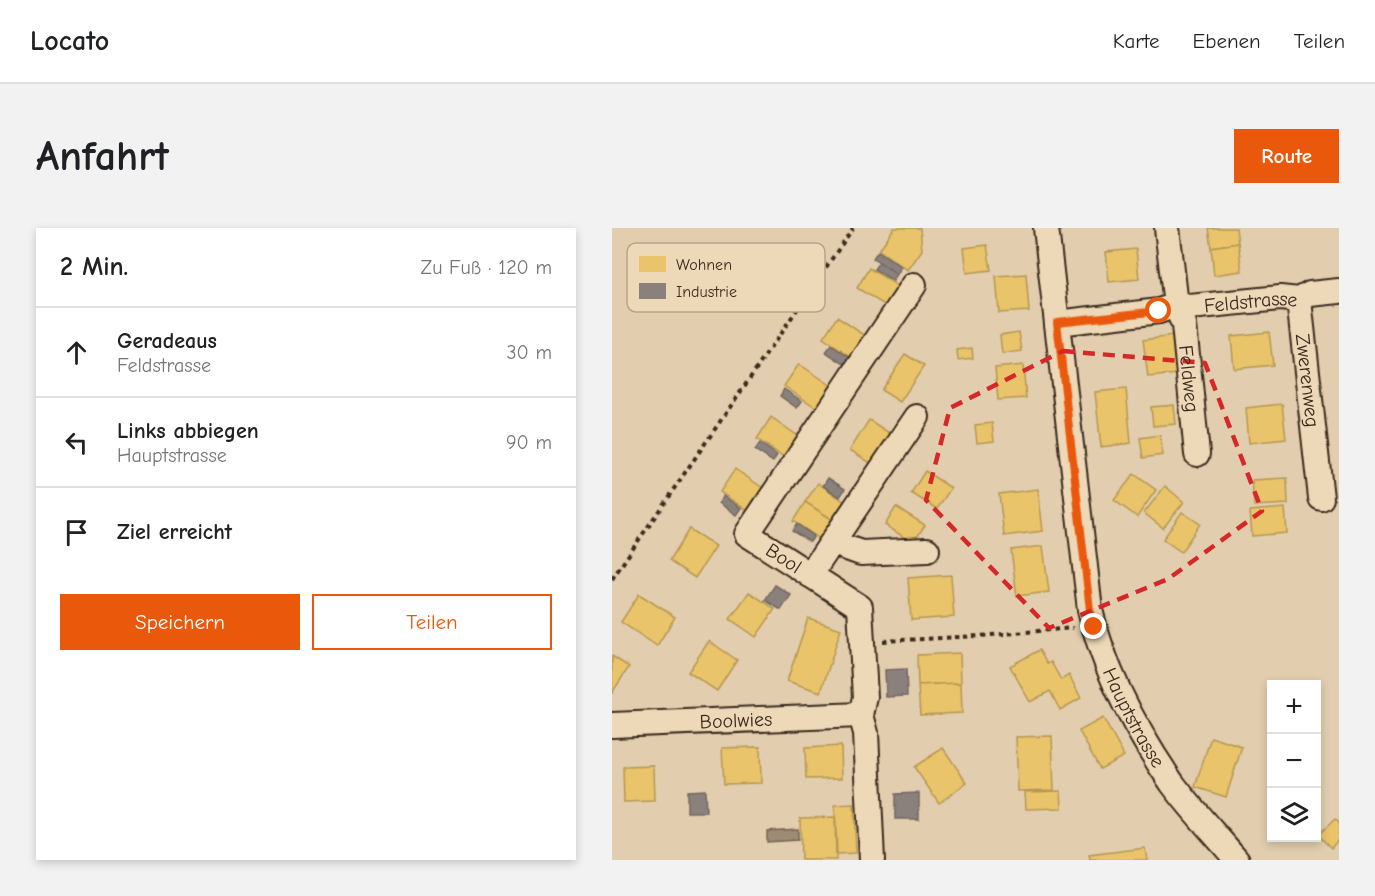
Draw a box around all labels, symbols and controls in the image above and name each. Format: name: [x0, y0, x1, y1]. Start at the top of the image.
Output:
text: Locato: [30, 25, 109, 57]
text: Karte: [1113, 29, 1160, 53]
text: Ebenen: [1193, 29, 1261, 53]
text: Teilen: [1294, 29, 1345, 53]
button: Route: [1234, 129, 1339, 183]
text: Anfahrt: [36, 132, 169, 181]
legend: [627, 243, 825, 312]
text: 2 Min.: [60, 252, 128, 282]
text: Zu Fuß · 120 m: [421, 256, 552, 279]
text: Wohnen: [676, 256, 732, 274]
text: Industrie: [676, 283, 737, 301]
street label: Feldstrasse: [1203, 287, 1299, 318]
route start: [1145, 297, 1171, 323]
text: Geradeaus: [117, 328, 217, 354]
street label: Zwerenweg: [1291, 332, 1324, 429]
icon: ahead: [60, 336, 93, 369]
text: 30 m: [506, 341, 552, 364]
street label: Feldweg: [1174, 344, 1204, 414]
text: Feldstrasse: [117, 354, 211, 377]
text: Links abbiegen: [117, 418, 259, 444]
icon: left: [60, 426, 93, 459]
text: 90 m: [506, 431, 552, 454]
text: Hauptstrasse: [117, 444, 227, 467]
icon: arrive: [60, 516, 93, 549]
text: Ziel erreicht: [117, 519, 232, 545]
street label: Bool: [762, 538, 806, 578]
button: Speichern: [60, 594, 300, 650]
button: Teilen: [312, 594, 552, 650]
route end: [1080, 613, 1106, 639]
street label: Hauptstrasse: [1098, 664, 1170, 772]
map controls: [1267, 680, 1321, 842]
button: +: [1267, 680, 1321, 734]
street label: Boolwies: [699, 708, 773, 733]
button: −: [1267, 734, 1321, 788]
button: layers: [1267, 788, 1321, 842]

